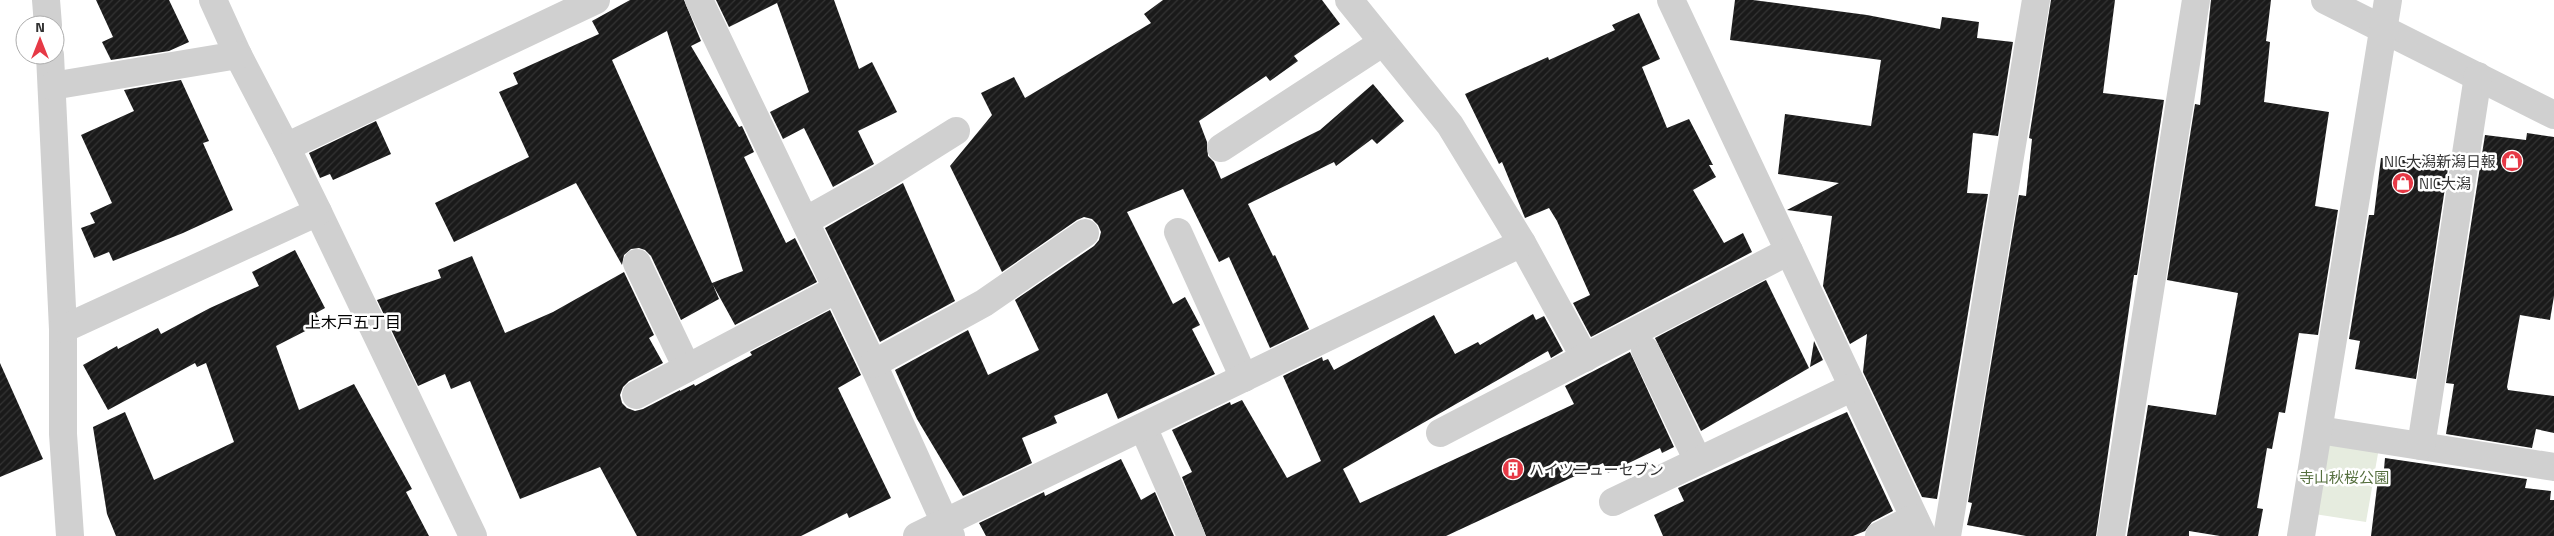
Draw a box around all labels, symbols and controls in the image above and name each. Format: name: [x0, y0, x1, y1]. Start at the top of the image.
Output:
north arrow: [15, 15, 65, 65]
text: N: [35, 16, 45, 37]
shop icon: NIC大潟新潟日報: [2500, 149, 2524, 173]
place label: NIC大潟新潟日報: [2384, 150, 2496, 173]
shop icon: NIC大潟: [2391, 171, 2415, 195]
place label: NIC大潟: [2419, 172, 2471, 195]
district label: 上木戸五丁目: [305, 310, 401, 334]
building icon: ハイツニューセブン: [1501, 457, 1525, 481]
place label: ハイツニューセブン: [1529, 458, 1664, 481]
park label: 寺山秋桜公園: [2299, 466, 2389, 489]

